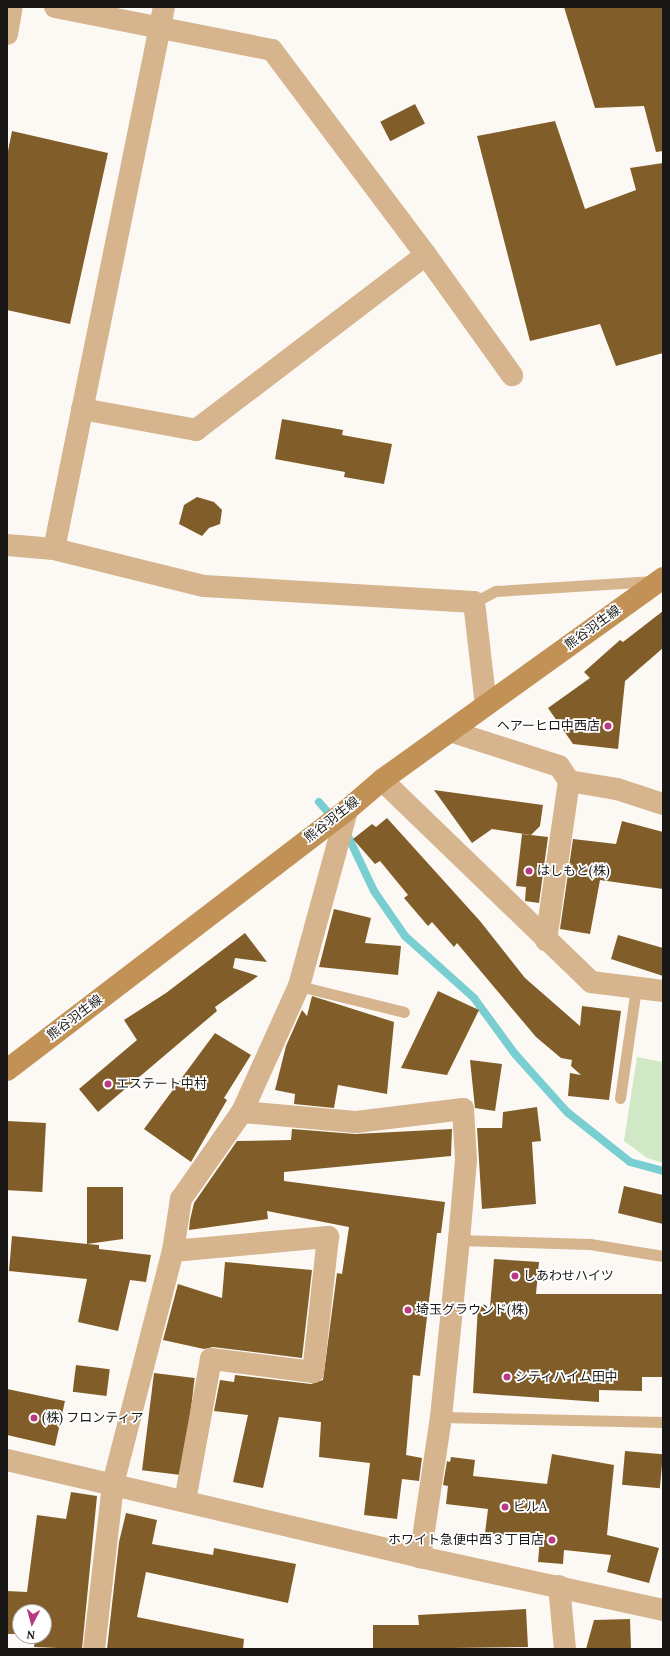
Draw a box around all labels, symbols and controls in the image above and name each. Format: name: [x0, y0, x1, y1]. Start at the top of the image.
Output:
street label: 熊谷羽生線: [562, 603, 624, 653]
place label: ヘアーヒロ中西店: [497, 718, 600, 734]
marker: ヘアーヒロ中西店: [603, 721, 613, 731]
street label: 熊谷羽生線: [302, 794, 362, 846]
place label: はしもと(株): [537, 863, 610, 879]
marker: はしもと(株): [524, 866, 534, 876]
street label: 熊谷羽生線: [44, 992, 106, 1044]
place label: エステート中村: [116, 1076, 207, 1092]
marker: エステート中村: [103, 1079, 113, 1089]
place label: しあわせハイツ: [523, 1268, 614, 1284]
marker: しあわせハイツ: [510, 1271, 520, 1281]
place label: 埼玉グラウンド(株): [416, 1302, 528, 1318]
marker: 埼玉グラウンド(株): [403, 1305, 413, 1315]
place label: シティハイム田中: [515, 1369, 619, 1385]
marker: シティハイム田中: [502, 1372, 512, 1382]
place label: (株) フロンティア: [42, 1410, 144, 1426]
marker: (株) フロンティア: [29, 1413, 39, 1423]
place label: ビルA: [513, 1499, 547, 1515]
marker: ビルA: [500, 1502, 510, 1512]
place label: ホワイト急便中西３丁目店: [388, 1532, 544, 1548]
marker: ホワイト急便中西３丁目店: [547, 1535, 557, 1545]
north arrow: [12, 1604, 52, 1644]
text: N: [26, 1628, 36, 1642]

